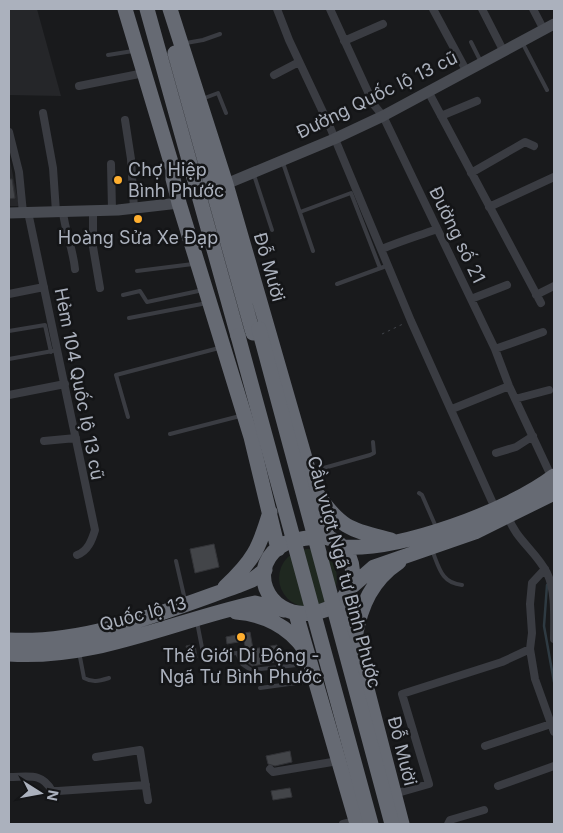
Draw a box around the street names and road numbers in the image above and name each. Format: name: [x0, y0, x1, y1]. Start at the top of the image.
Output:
street label: Đường Quốc lộ 13 cũ: [293, 46, 461, 143]
street label: Đường số 21: [425, 183, 490, 286]
street label: Đỗ Mười: [250, 230, 289, 304]
street label: Hẻm 104 Quốc lộ 13 cũ: [51, 286, 108, 482]
street label: Cầu vượt Ngã tư Bình Phước: [303, 454, 386, 690]
street label: Quốc lộ 13: [97, 592, 189, 635]
street label: Đỗ Mười: [384, 714, 421, 788]

